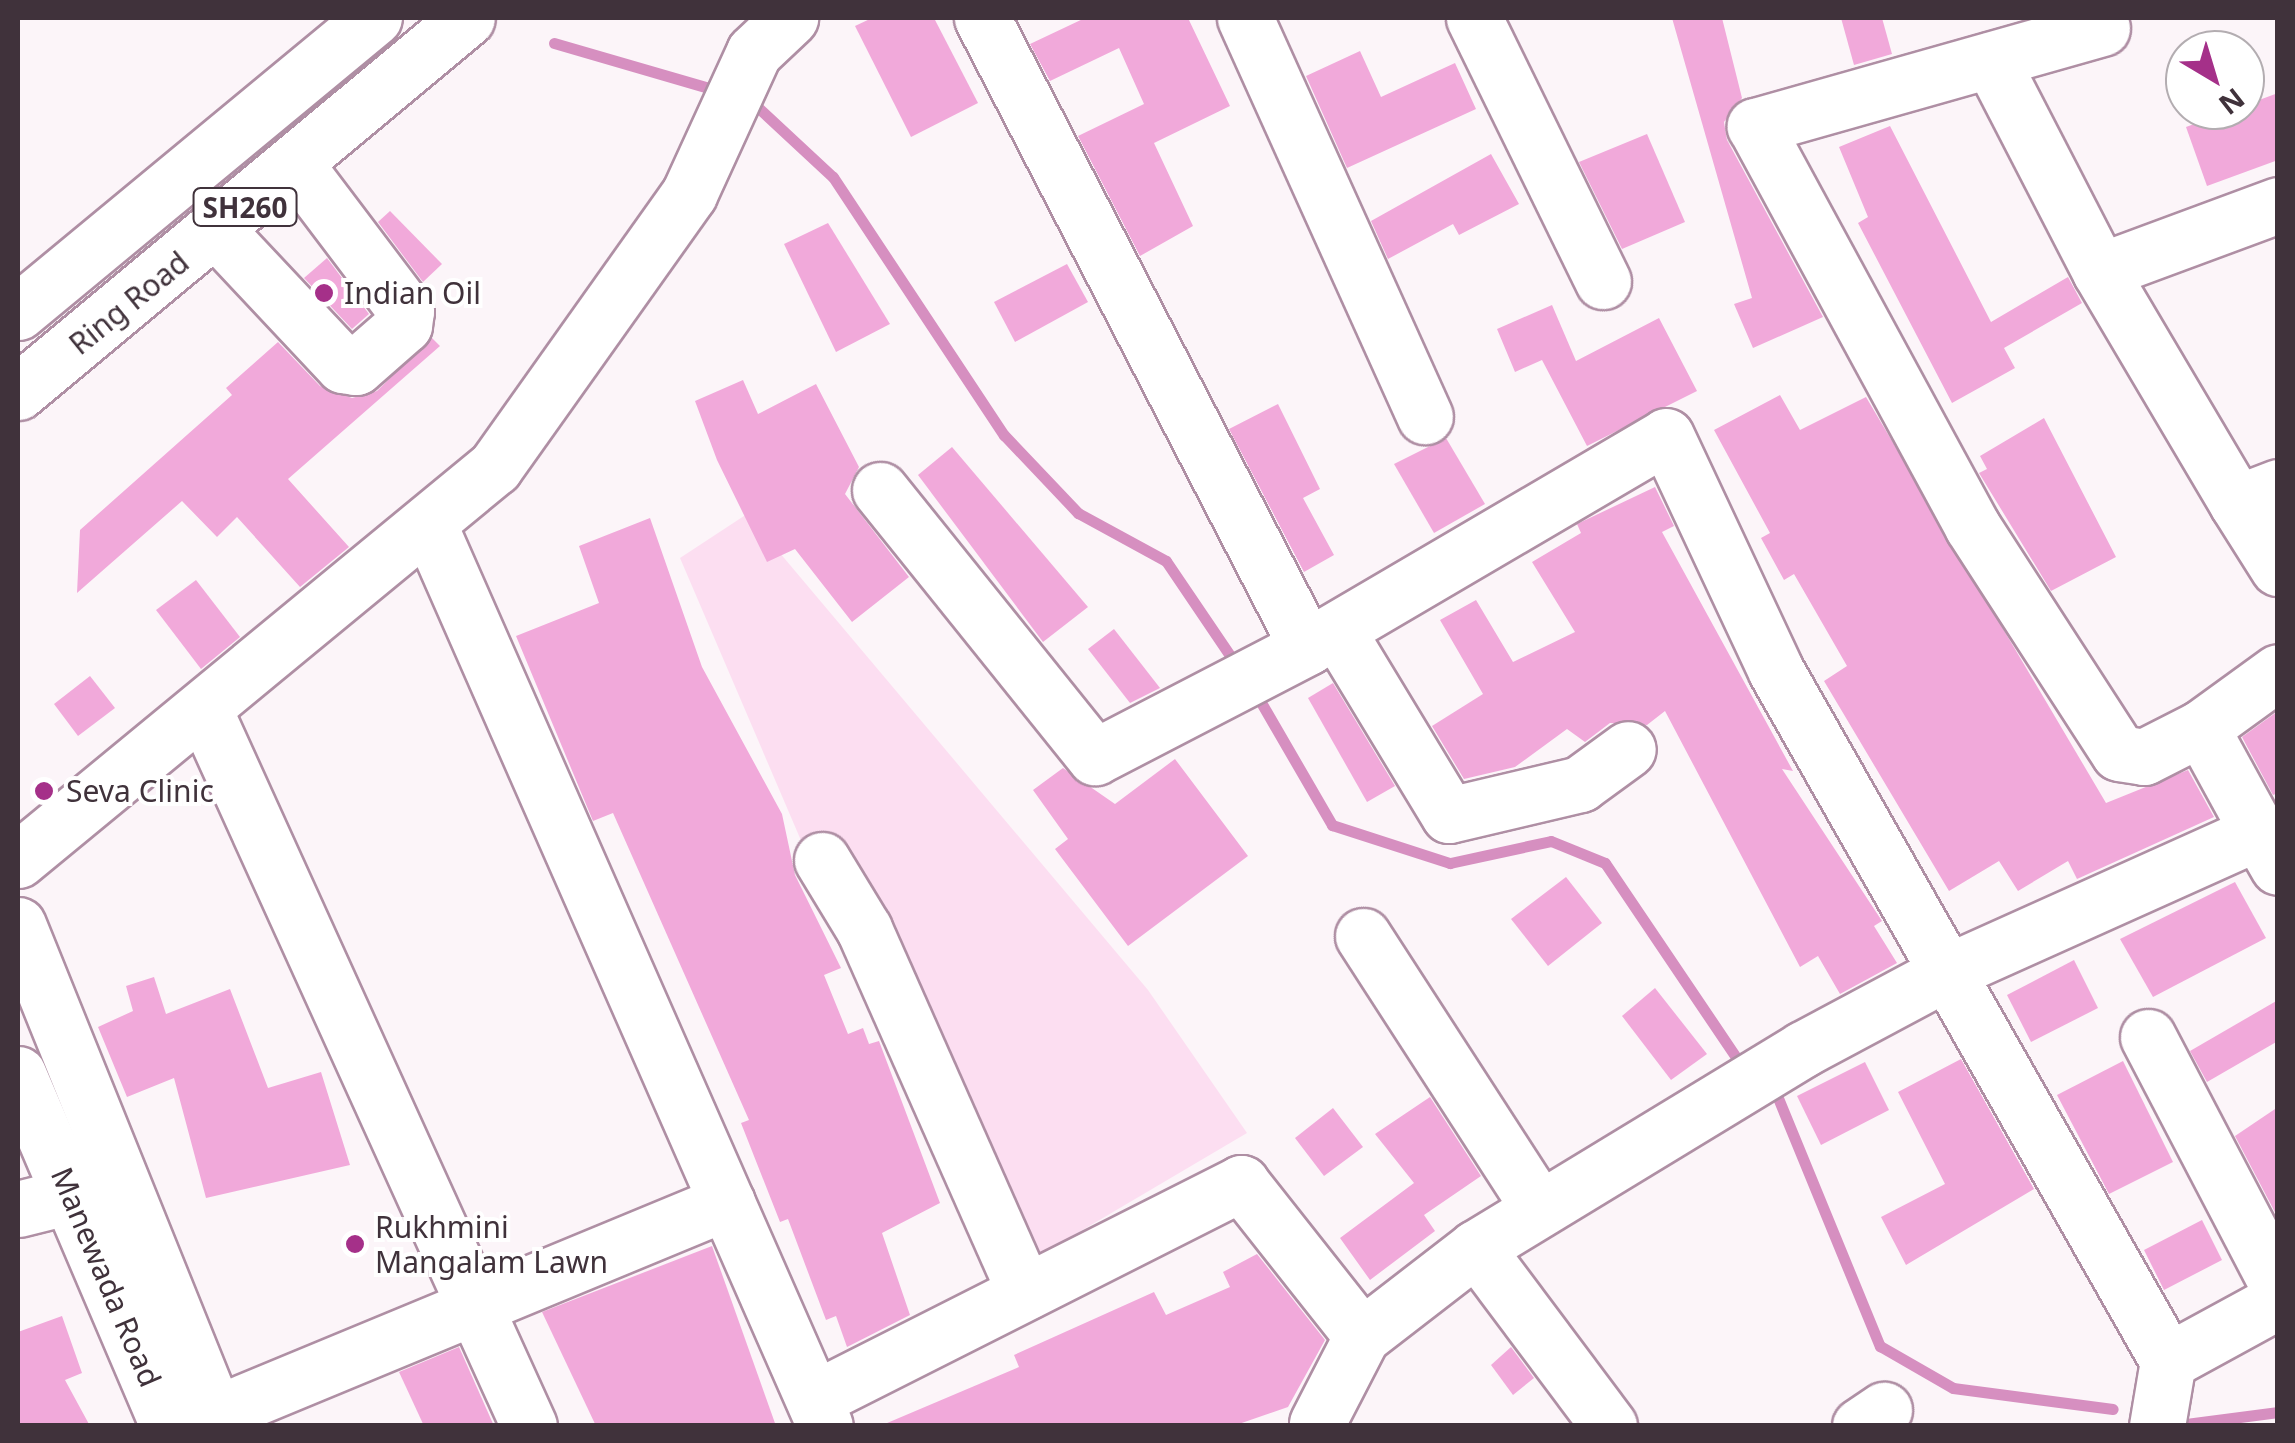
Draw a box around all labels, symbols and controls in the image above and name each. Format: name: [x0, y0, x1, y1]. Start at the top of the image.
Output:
north arrow: [2165, 30, 2265, 130]
text: N: [2212, 80, 2253, 124]
road number: SH260: [192, 184, 298, 230]
street label: Ring Road: [62, 244, 196, 362]
place label: Indian Oil: [344, 275, 481, 311]
marker: Indian Oil: [313, 282, 335, 304]
place label: Seva Clinic: [66, 773, 214, 809]
marker: Seva Clinic: [31, 778, 57, 804]
street label: Manewada Road: [44, 1162, 168, 1392]
place label: Rukhmini Mangalam Lawn: [375, 1209, 608, 1280]
marker: Rukhmini Mangalam Lawn: [344, 1233, 366, 1255]

